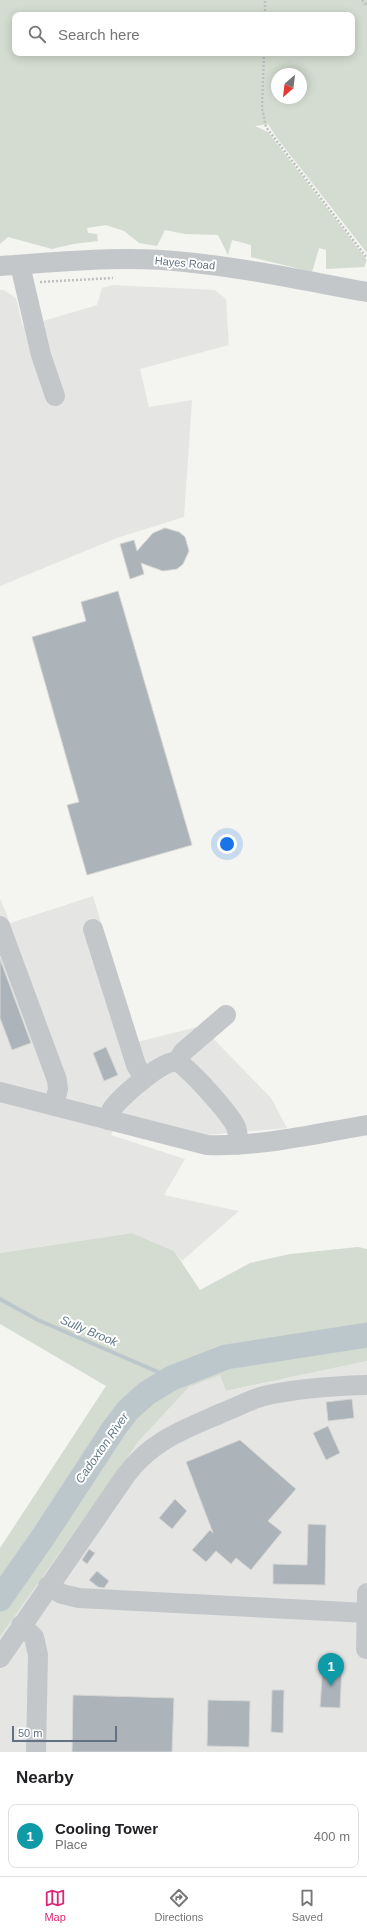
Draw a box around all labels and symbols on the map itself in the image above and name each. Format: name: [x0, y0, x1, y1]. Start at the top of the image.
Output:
north arrow: [271, 68, 307, 104]
street label: Hayes Road: [154, 254, 216, 272]
your location: [217, 834, 237, 854]
water label: Sully Brook: [58, 1313, 121, 1350]
water label: Cadoxton River: [73, 1409, 132, 1486]
pin: 1: [318, 1653, 344, 1686]
scale bar: [12, 1724, 117, 1743]

